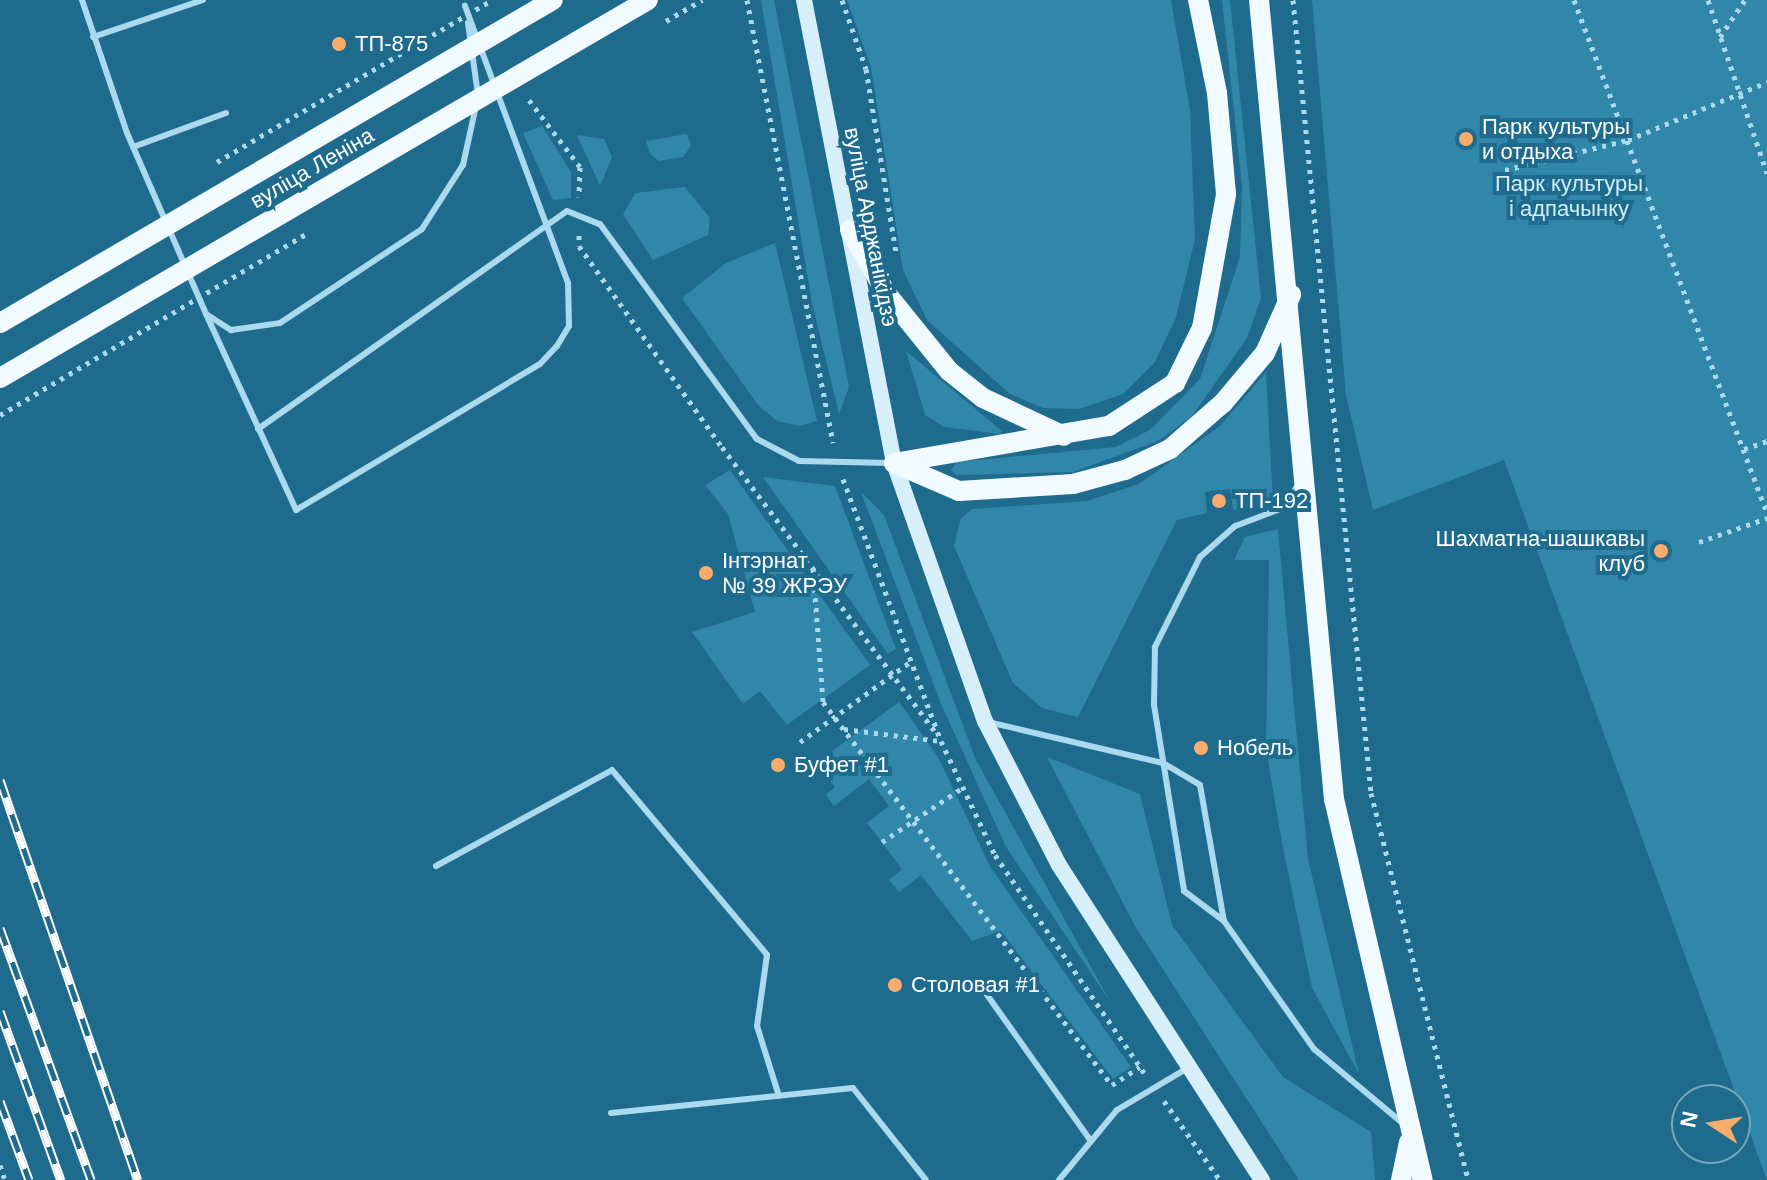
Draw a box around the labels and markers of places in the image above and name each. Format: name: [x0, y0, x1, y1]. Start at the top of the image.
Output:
place label: ТП-875: [355, 31, 428, 57]
marker: ТП-875: [330, 35, 348, 53]
place label: Парк культуры и отдыха: [1482, 113, 1630, 164]
marker: Парк культуры и отдыха: [1457, 130, 1475, 148]
place label: ТП-192: [1235, 488, 1308, 514]
marker: ТП-192: [1210, 492, 1228, 510]
place label: Шахматна-шашкавы клуб: [1436, 525, 1645, 576]
marker: Шахматна-шашкавы клуб: [1652, 542, 1670, 560]
place label: Інтэрнат № 39 ЖРЭУ: [722, 547, 847, 598]
marker: Інтэрнат № 39 ЖРЭУ: [697, 564, 715, 582]
place label: Нобель: [1217, 735, 1293, 761]
marker: Нобель: [1192, 739, 1210, 757]
place label: Буфет #1: [794, 752, 889, 778]
marker: Буфет #1: [769, 756, 787, 774]
place label: Столовая #1: [911, 972, 1040, 998]
marker: Столовая #1: [886, 976, 904, 994]

